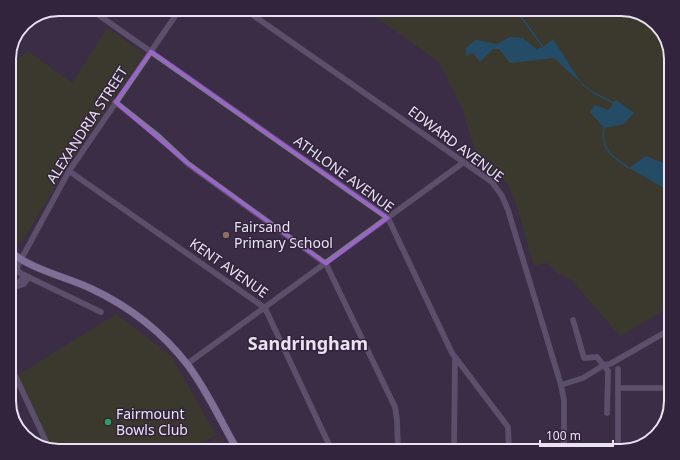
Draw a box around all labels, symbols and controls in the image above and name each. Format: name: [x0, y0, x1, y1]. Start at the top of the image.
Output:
street label: ALEXANDRIA STREET: [42, 62, 132, 187]
street label: EDWARD AVENUE: [405, 101, 508, 186]
street label: ATHLONE AVENUE: [290, 131, 398, 216]
place label: Fairsand Primary School: [234, 217, 333, 252]
marker: Fairsand Primary School: [221, 230, 231, 240]
street label: KENT AVENUE: [186, 233, 272, 302]
district label: Sandringham: [248, 331, 368, 355]
place label: Fairmount Bowls Club: [116, 404, 188, 439]
marker: Fairmount Bowls Club: [103, 417, 113, 427]
scale bar: [540, 422, 613, 448]
text: 100 m: [546, 427, 581, 444]

